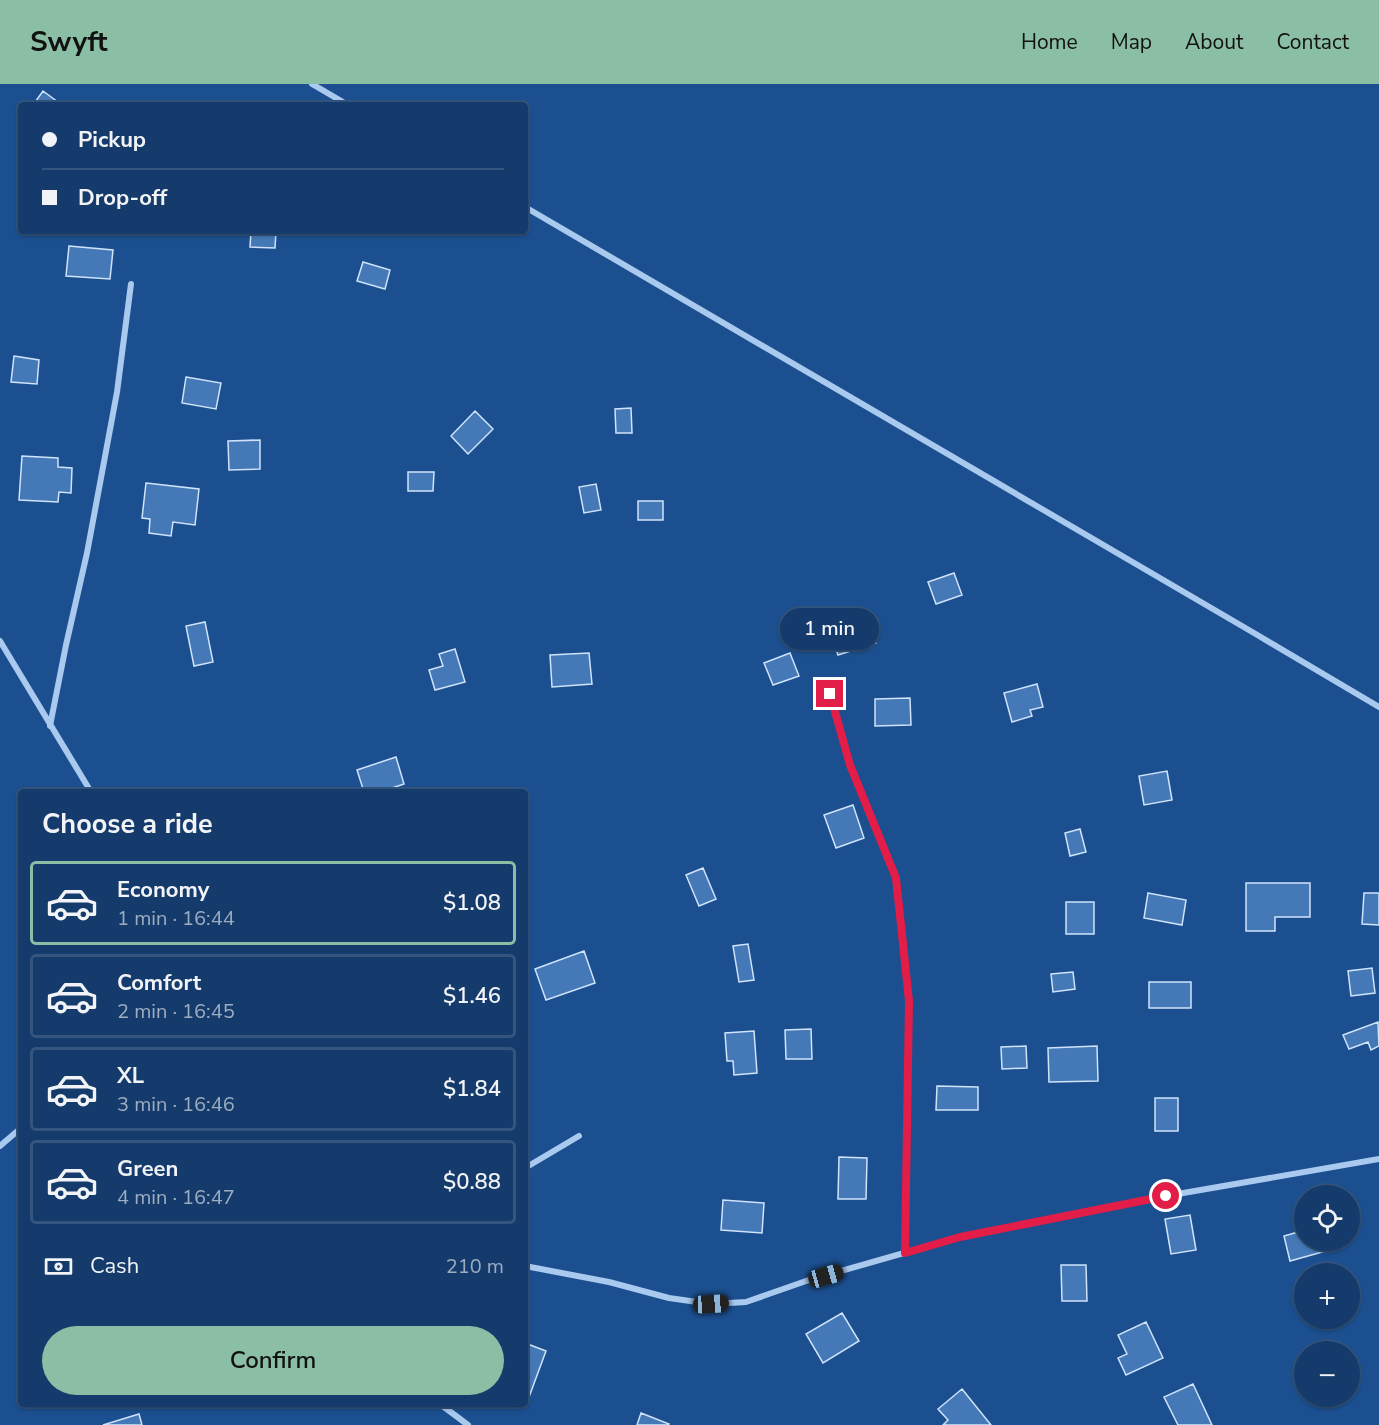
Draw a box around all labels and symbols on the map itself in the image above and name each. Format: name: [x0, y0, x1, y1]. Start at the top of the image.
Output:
callout: 1 min: [780, 607, 880, 649]
route end: [816, 680, 843, 707]
route start: [1152, 1182, 1179, 1209]
car: [806, 1262, 846, 1290]
car: [693, 1294, 729, 1314]

